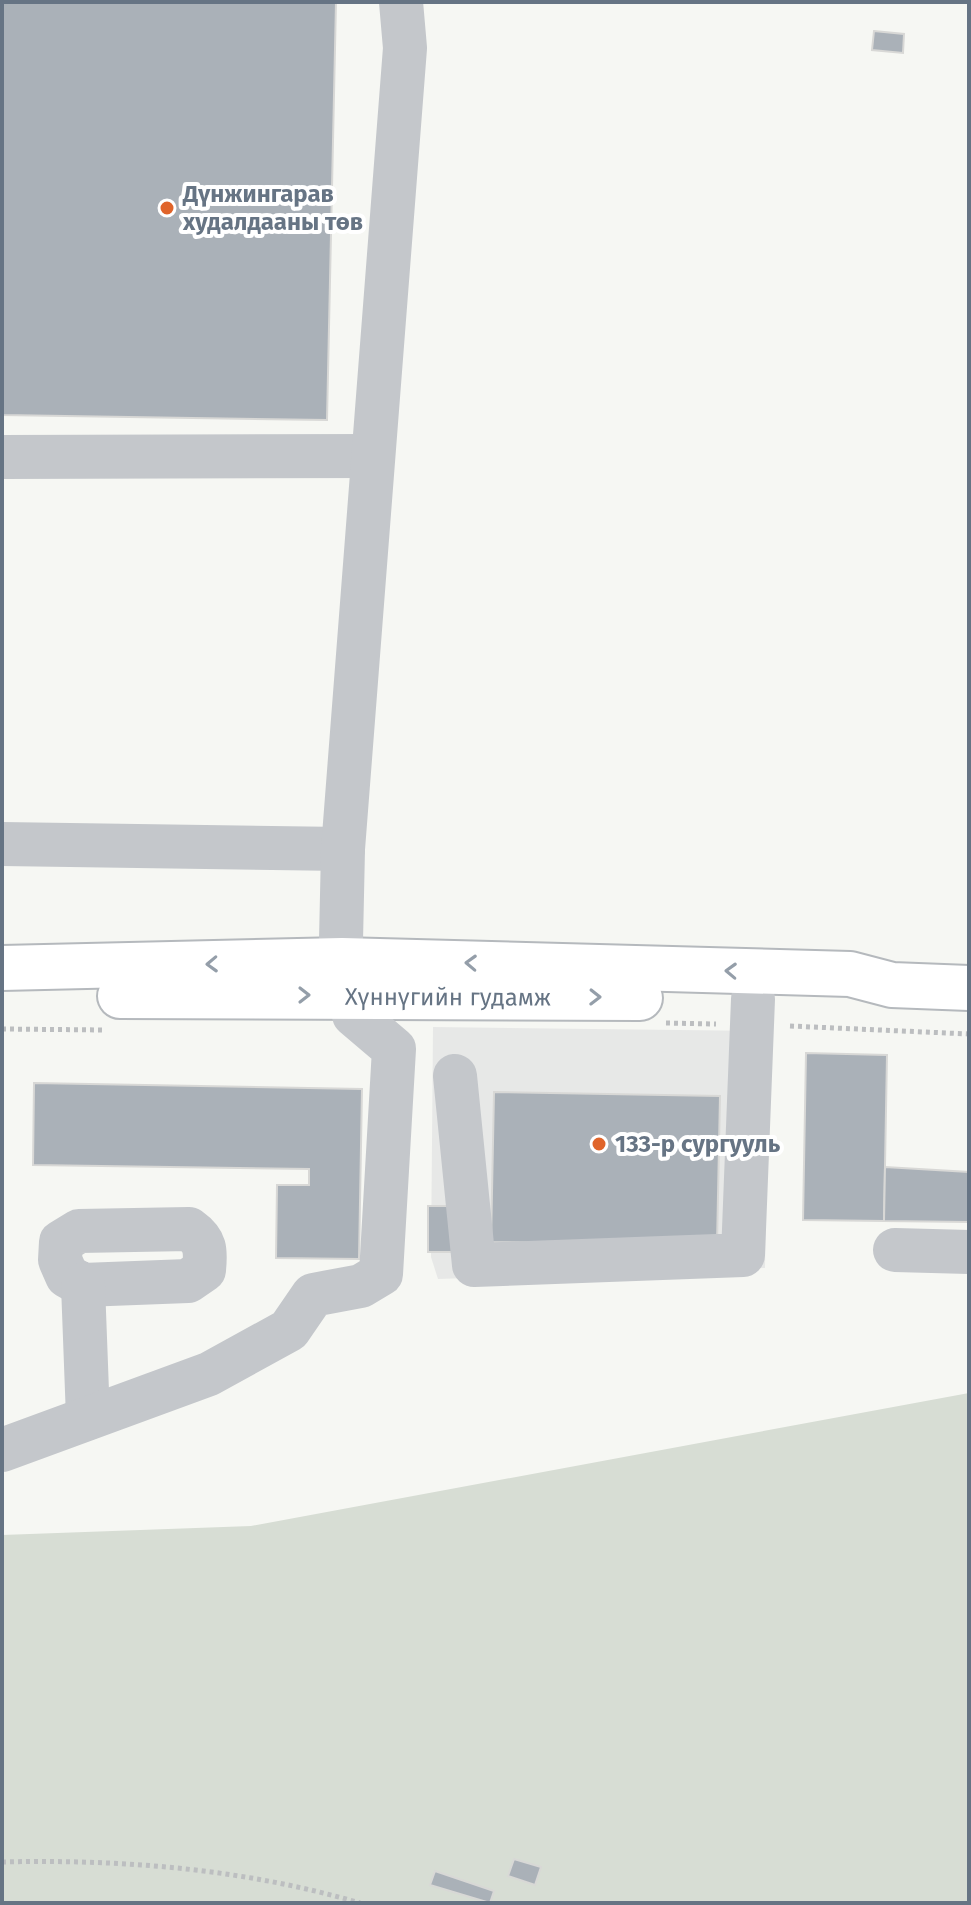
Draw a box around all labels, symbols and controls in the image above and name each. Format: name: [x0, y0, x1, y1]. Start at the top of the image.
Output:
place label: Дүнжингарав худалдааны төв: [182, 180, 363, 236]
marker: Дүнжингарав худалдааны төв: [158, 199, 176, 217]
one-way arrow: [205, 955, 218, 973]
one-way arrow: [464, 955, 477, 972]
one-way arrow: [724, 962, 737, 979]
street label: Хүннүгийн гудамж: [345, 983, 551, 1012]
one-way arrow: [298, 986, 311, 1004]
one-way arrow: [589, 988, 602, 1006]
place label: 133-р сургууль: [615, 1130, 781, 1158]
marker: 133-р сургууль: [590, 1135, 608, 1153]

